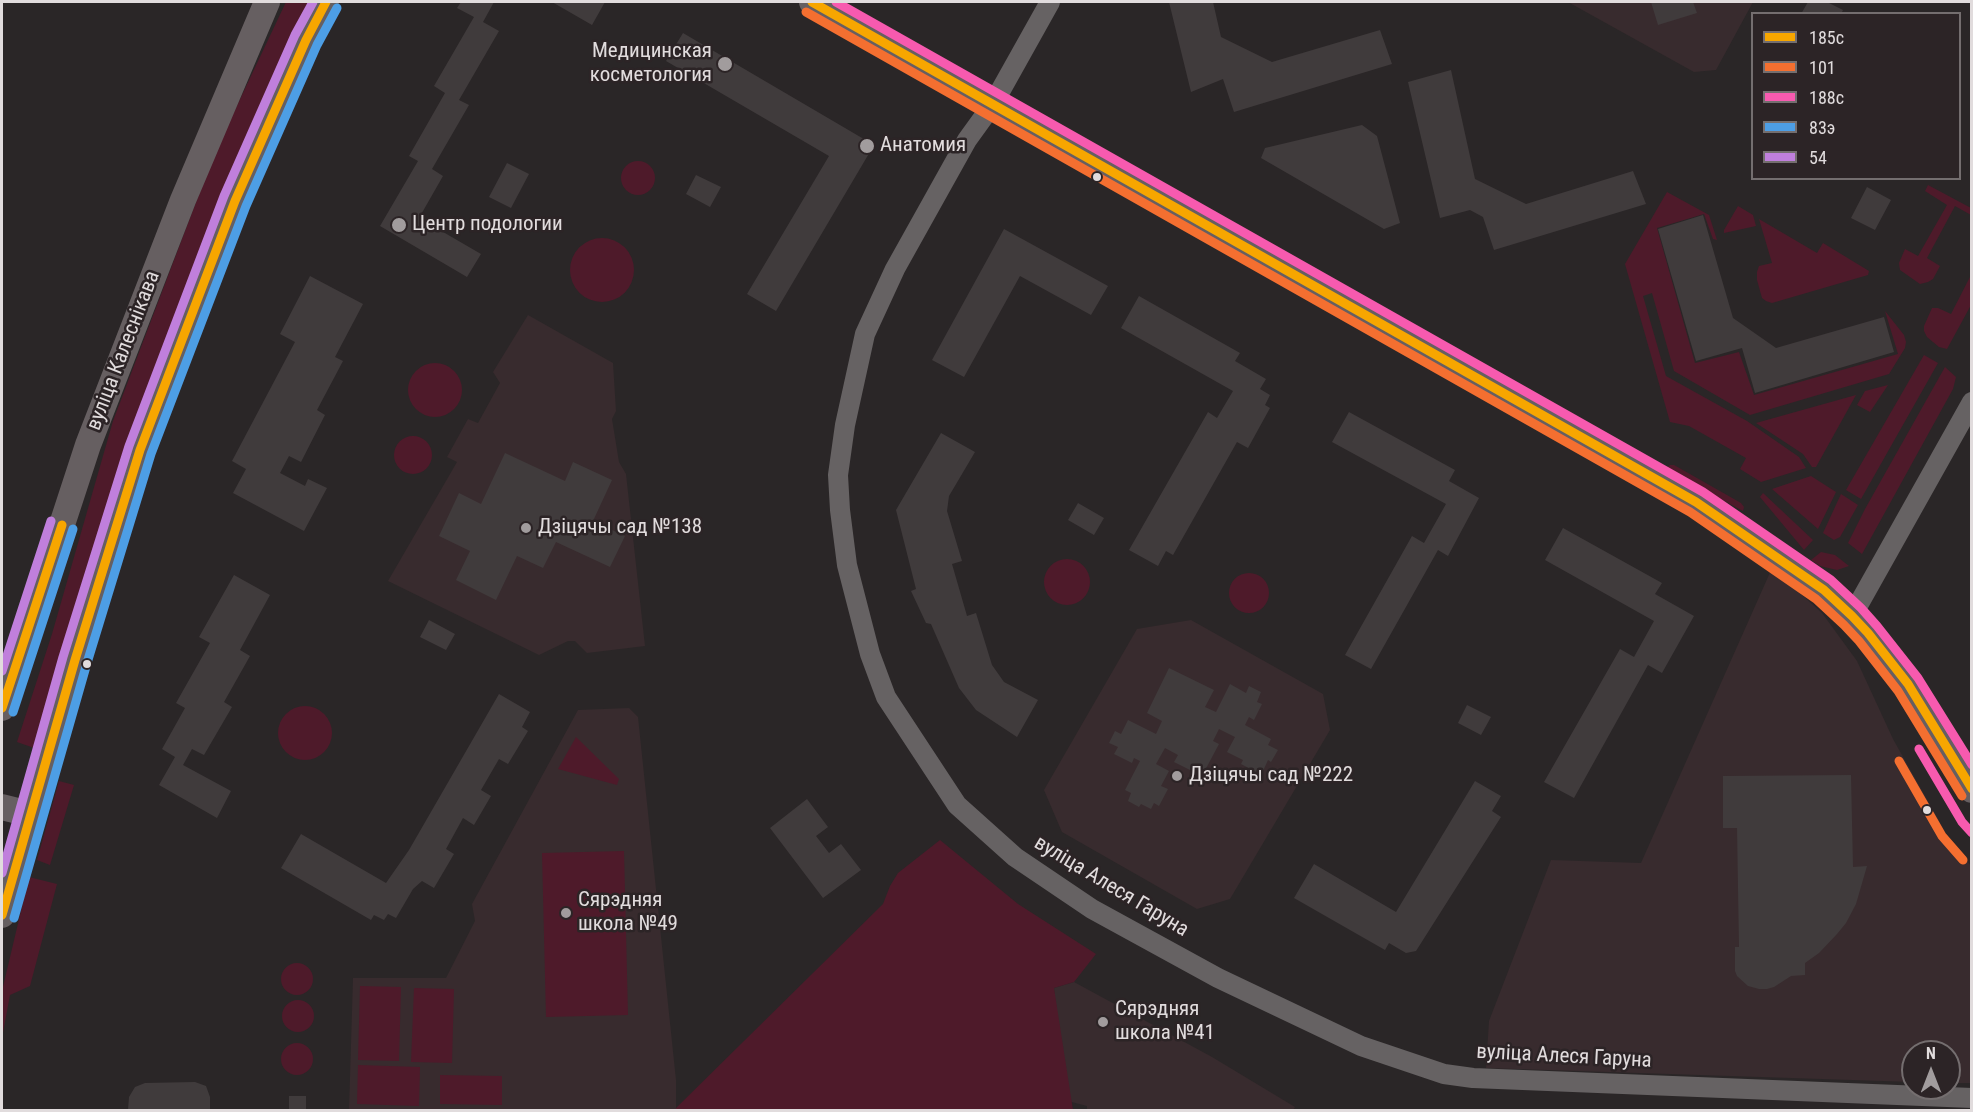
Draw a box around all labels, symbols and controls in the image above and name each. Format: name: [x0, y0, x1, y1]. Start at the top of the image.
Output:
legend: [1751, 12, 1961, 180]
text: 185с: [1809, 27, 1844, 48]
place label: Медицинская косметология: [590, 39, 712, 89]
marker: Медицинская косметология: [716, 55, 734, 73]
text: 101: [1809, 57, 1836, 78]
text: 188с: [1809, 87, 1844, 108]
text: 83э: [1809, 117, 1835, 138]
place label: Анатомия: [880, 133, 966, 159]
marker: Анатомия: [858, 137, 876, 155]
text: 54: [1809, 147, 1827, 168]
unlabelled marker: [1091, 171, 1103, 183]
place label: Центр подологии: [412, 212, 563, 238]
marker: Центр подологии: [390, 216, 408, 234]
street label: вуліца Калеснікава: [82, 268, 166, 434]
place label: Дзіцячы сад №138: [538, 515, 702, 541]
marker: Дзіцячы сад №138: [519, 521, 533, 535]
unlabelled marker: [81, 658, 93, 670]
place label: Дзіцячы сад №222: [1189, 763, 1353, 789]
marker: Дзіцячы сад №222: [1170, 769, 1184, 783]
unlabelled marker: [1921, 804, 1933, 816]
street label: вуліца Алеся Гаруна: [1029, 831, 1193, 943]
place label: Сярэдняя школа №49: [578, 888, 678, 938]
marker: Сярэдняя школа №49: [559, 906, 573, 920]
place label: Сярэдняя школа №41: [1115, 997, 1215, 1047]
marker: Сярэдняя школа №41: [1096, 1015, 1110, 1029]
street label: вуліца Алеся Гаруна: [1476, 1040, 1652, 1074]
north arrow: [1901, 1040, 1961, 1100]
text: N: [1926, 1044, 1936, 1063]

